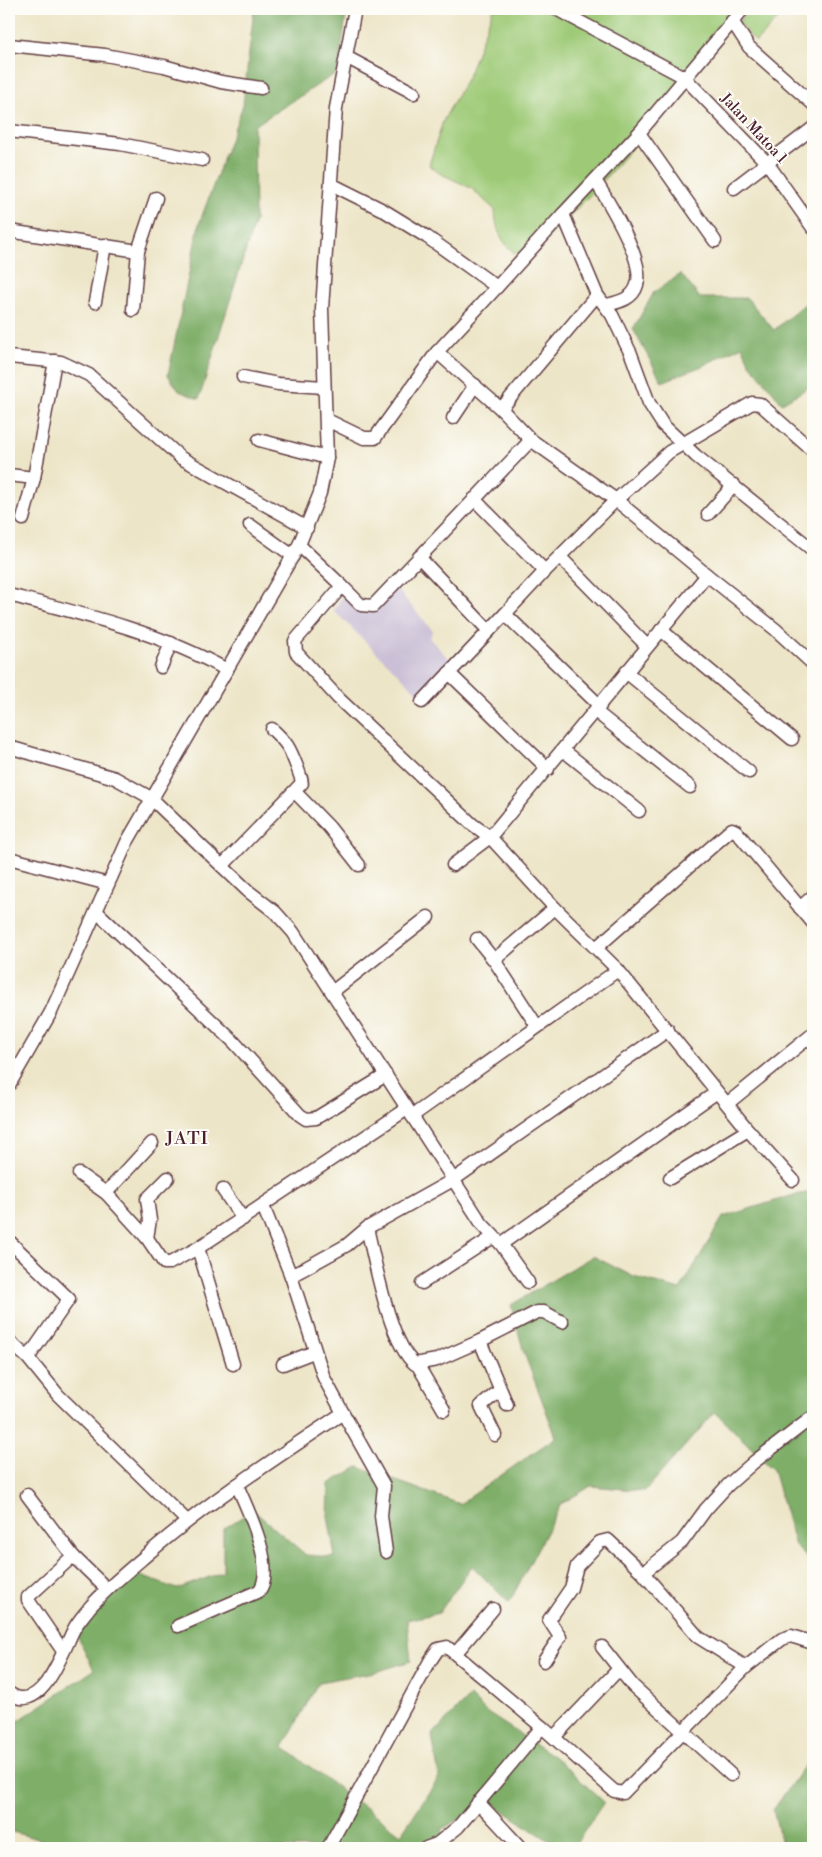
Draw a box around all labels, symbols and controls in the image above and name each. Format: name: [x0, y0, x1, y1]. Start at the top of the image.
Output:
street label: Jalan Matoa 1: [715, 88, 791, 168]
district label: JATI: [165, 1127, 209, 1150]

